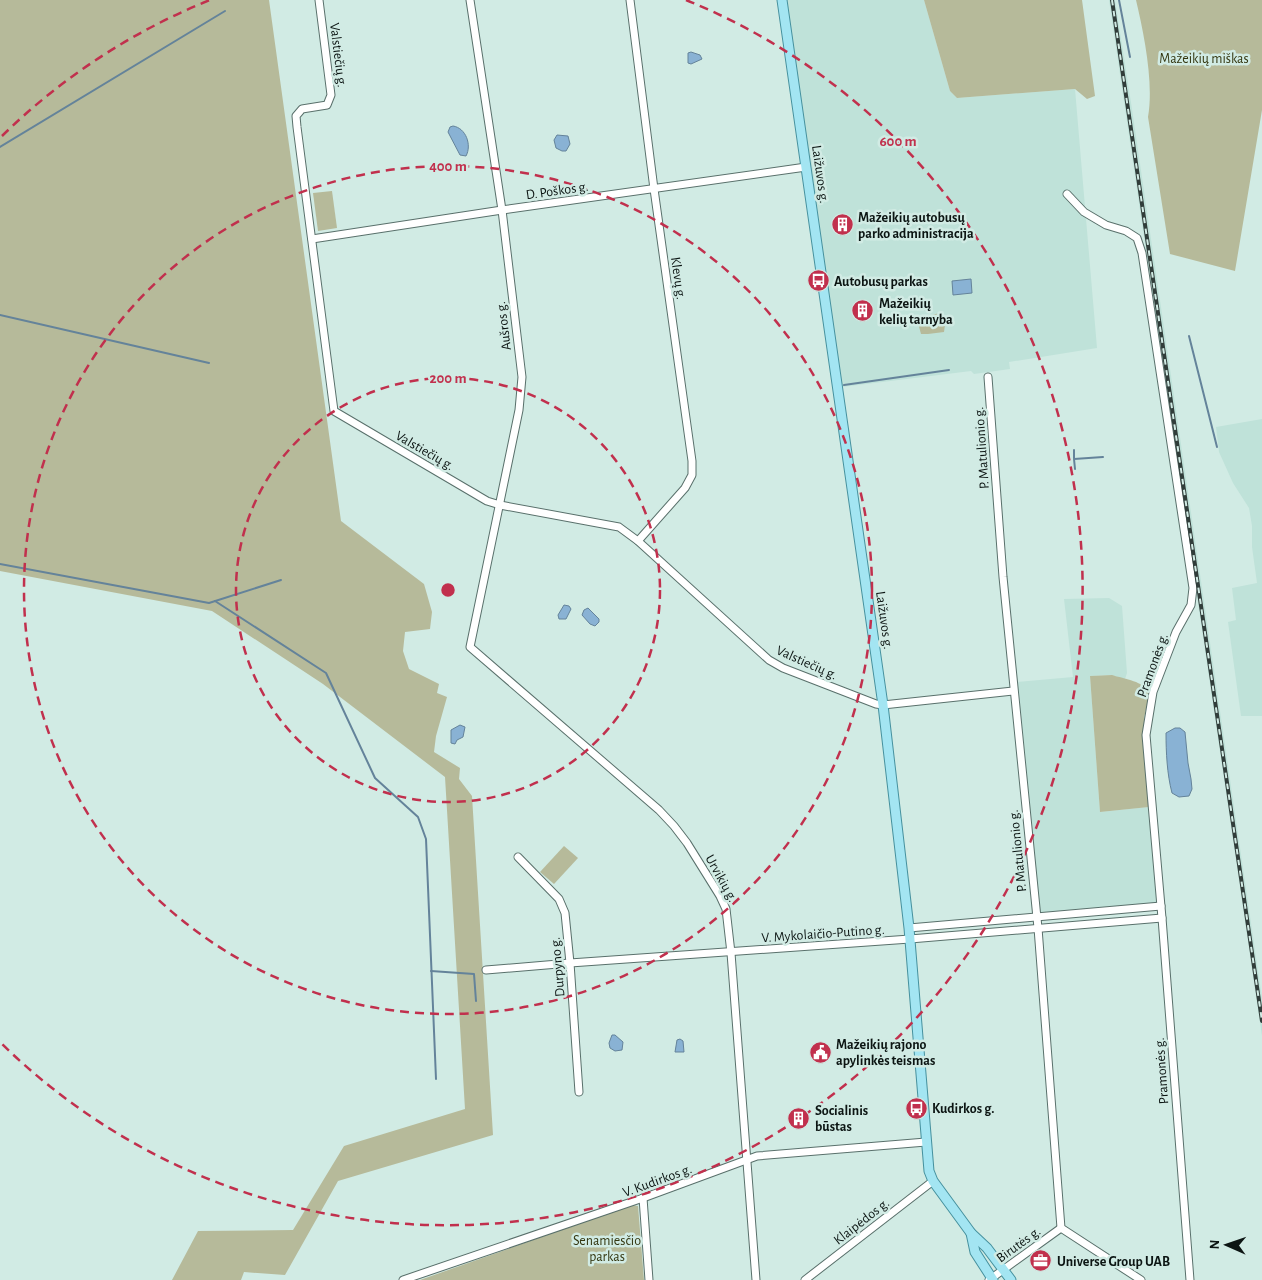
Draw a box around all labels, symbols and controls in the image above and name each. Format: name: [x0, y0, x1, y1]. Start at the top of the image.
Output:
street label: Valstiečių g.: [327, 22, 349, 88]
park label: Mažeikių miškas: [1159, 52, 1249, 66]
text: 600 m: [879, 134, 917, 149]
street label: Laižuvos g.: [809, 144, 831, 204]
text: 400 m: [429, 159, 467, 174]
street label: D. Poškos g.: [525, 180, 589, 202]
place label: Mažeikių autobusų parko administracija: [858, 211, 974, 241]
building icon: Mažeikių autobusų parko administracija: [830, 213, 854, 237]
street label: Klevų g.: [668, 256, 688, 300]
bus stop icon: Autobusų parkas: [806, 269, 830, 293]
place label: Autobusų parkas: [834, 275, 928, 289]
place label: Mažeikių kelių tarnyba: [879, 297, 953, 327]
building icon: Mažeikių kelių tarnyba: [851, 299, 875, 323]
street label: Aušros g.: [494, 301, 514, 351]
text: 200 m: [429, 371, 467, 386]
street label: P. Matulionio g.: [972, 406, 992, 490]
street label: Valstiečių g.: [393, 429, 456, 473]
centre of rings: [439, 581, 457, 599]
street label: Laižuvos g.: [873, 590, 895, 650]
street label: Pramonės g.: [1135, 632, 1171, 699]
street label: Valstiečių g.: [774, 643, 839, 682]
street label: P. Matulionio g.: [1007, 809, 1029, 893]
street label: Urvikių g.: [702, 852, 740, 905]
street label: V. Mykolaičio-Putino g.: [761, 923, 885, 945]
street label: Durpyno g.: [548, 936, 568, 997]
street label: Pramonės g.: [1153, 1037, 1171, 1105]
place label: Mažeikių rajono apylinkės teismas: [836, 1038, 935, 1068]
public building icon: Mažeikių rajono apylinkės teismas: [808, 1040, 832, 1064]
bus stop icon: Kudirkos g.: [904, 1096, 928, 1120]
place label: Kudirkos g.: [932, 1102, 994, 1116]
place label: Socialinis būstas: [815, 1104, 868, 1134]
building icon: Socialinis būstas: [787, 1106, 811, 1130]
street label: V. Kudirkos g.: [621, 1162, 694, 1200]
street label: Klaipėdos g.: [831, 1196, 892, 1248]
north arrow: [1202, 1220, 1252, 1270]
street label: Birutės g.: [994, 1224, 1043, 1265]
park label: Senamiesčio parkas: [573, 1234, 641, 1264]
text: N: [1208, 1239, 1222, 1250]
office icon: Universe Group UAB: [1029, 1249, 1053, 1273]
place label: Universe Group UAB: [1057, 1255, 1170, 1269]

